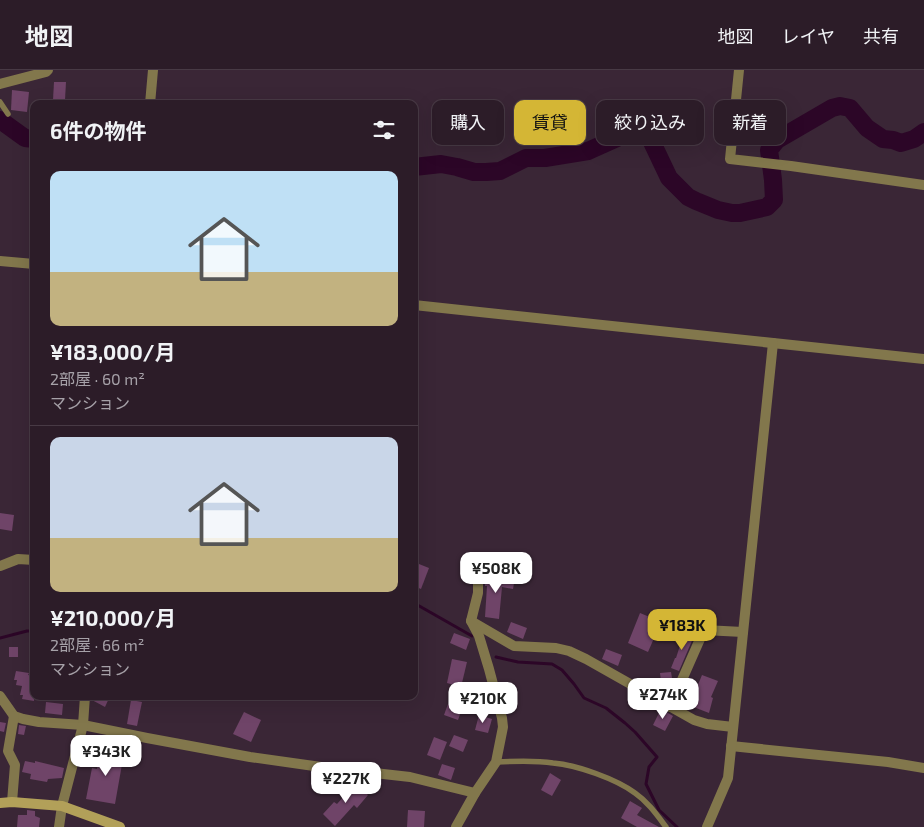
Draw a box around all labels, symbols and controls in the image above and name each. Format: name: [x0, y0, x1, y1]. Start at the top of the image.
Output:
text: 地図: [25, 21, 73, 50]
text: 地図: [718, 25, 754, 47]
text: レイヤ: [782, 25, 835, 47]
text: 共有: [863, 25, 899, 47]
chip: 購入: [432, 100, 504, 145]
chip: 賃貸: [514, 100, 586, 145]
chip: 絞り込み: [596, 100, 704, 145]
chip: 新着: [714, 100, 786, 145]
icon: filters: [370, 116, 398, 144]
text: 6件の物件: [50, 118, 146, 143]
icon: home: [179, 204, 269, 294]
text: ¥183,000/月: [50, 339, 175, 364]
text: 2部屋 · 60 m²: [50, 369, 145, 388]
text: マンション: [50, 393, 130, 412]
icon: home: [179, 469, 269, 559]
pin: ¥508K: [461, 552, 531, 594]
text: ¥508K: [471, 558, 521, 577]
text: ¥210,000/月: [50, 605, 176, 630]
pin: ¥183K: [647, 608, 717, 651]
text: ¥183K: [659, 615, 705, 634]
text: 2部屋 · 66 m²: [50, 635, 144, 654]
text: マンション: [50, 659, 130, 678]
pin: ¥274K: [628, 678, 698, 720]
pin: ¥210K: [448, 682, 518, 724]
text: ¥274K: [639, 684, 687, 703]
text: ¥210K: [459, 688, 507, 707]
pin: ¥343K: [71, 734, 141, 777]
text: ¥343K: [81, 741, 131, 760]
pin: ¥227K: [311, 762, 381, 804]
text: ¥227K: [322, 768, 370, 787]

